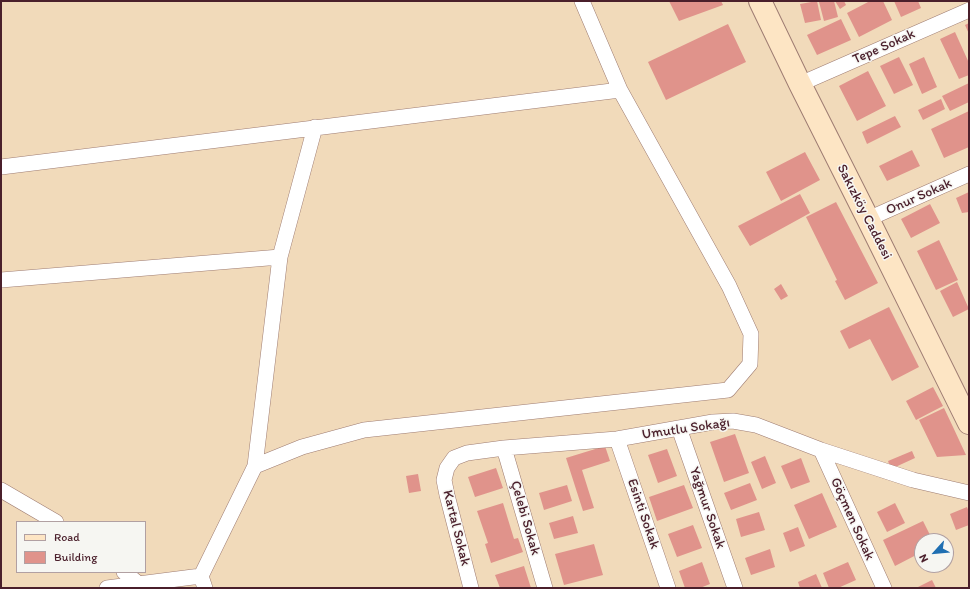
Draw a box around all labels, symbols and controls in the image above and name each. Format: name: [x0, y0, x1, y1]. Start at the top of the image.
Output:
street label: Tepe Sokak: [850, 26, 918, 68]
street label: Sakızköy Caddesi: [833, 162, 895, 262]
street label: Onur Sokak: [883, 175, 955, 219]
street label: Umutlu Sokağı: [641, 415, 731, 443]
street label: Yağmur Sokak: [685, 465, 729, 551]
street label: Göçmen Sokak: [826, 475, 878, 563]
street label: Esinti Sokak: [623, 477, 663, 551]
street label: Çelebi Sokak: [506, 479, 544, 557]
street label: Kartal Sokak: [438, 488, 474, 568]
legend: [16, 521, 146, 573]
text: Road: [54, 530, 80, 544]
north arrow: [914, 533, 954, 573]
text: Building: [54, 550, 97, 564]
text: N: [916, 552, 931, 564]

